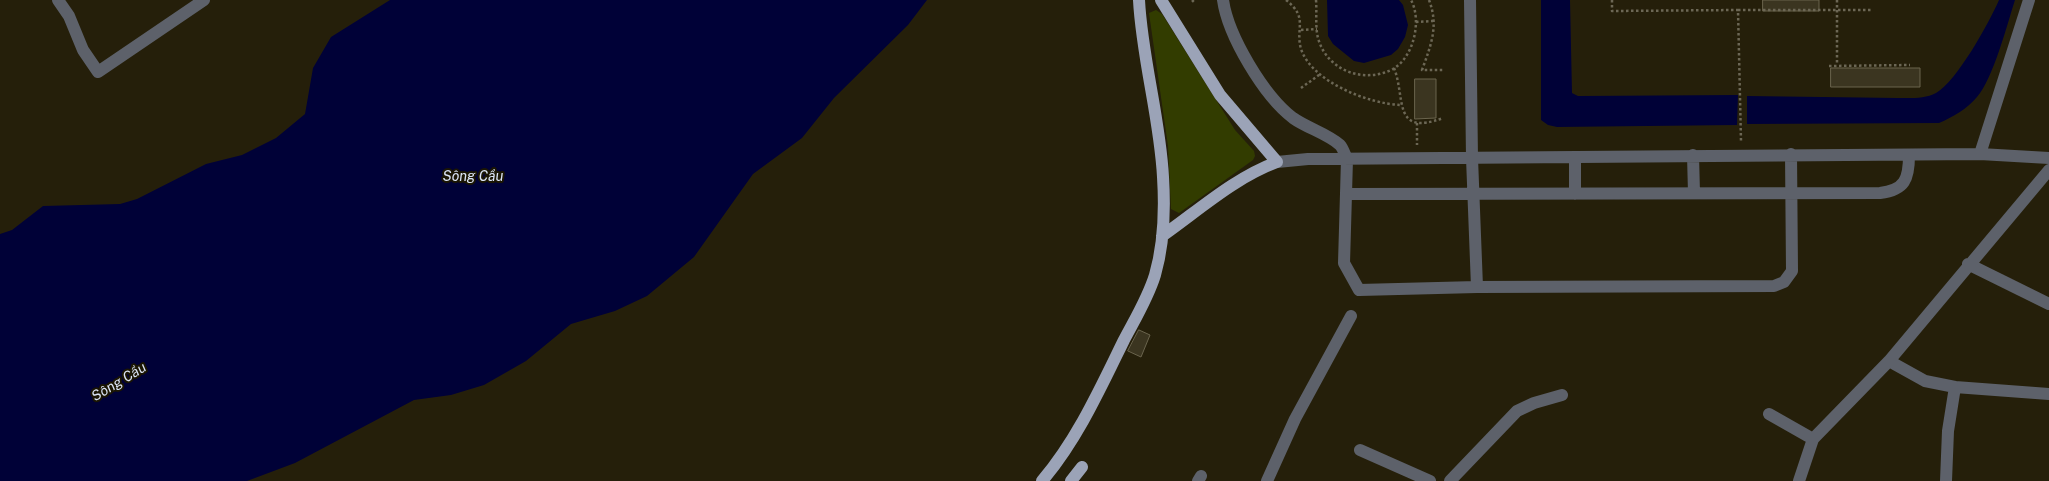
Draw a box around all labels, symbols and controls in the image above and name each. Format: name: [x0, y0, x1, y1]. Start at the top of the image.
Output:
water label: Sông Cầu: [443, 169, 503, 185]
water label: Sông Cầu: [89, 359, 149, 405]

